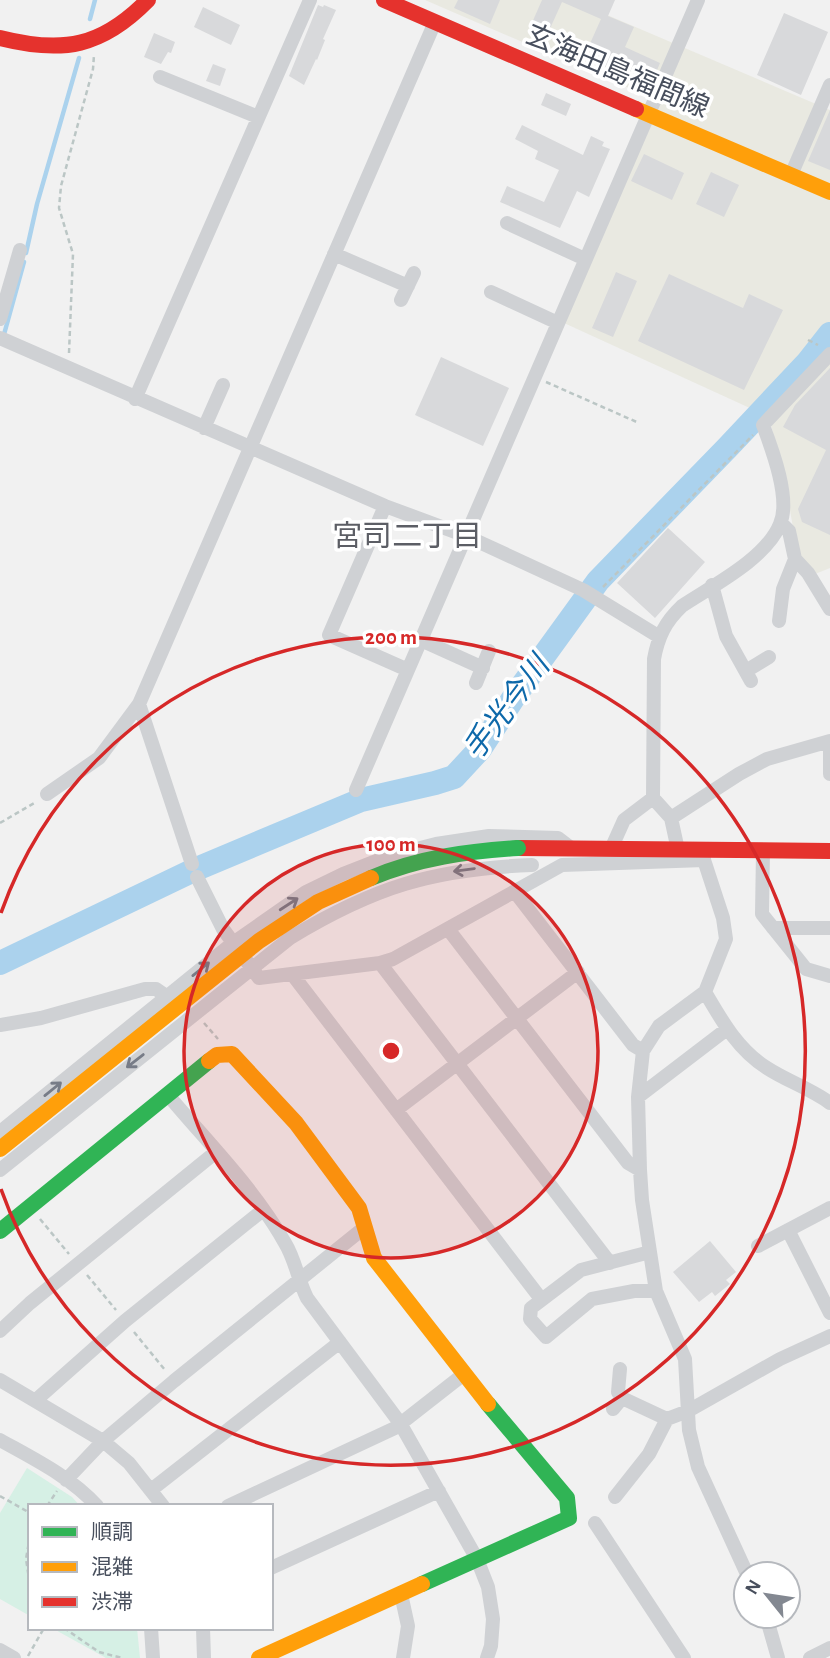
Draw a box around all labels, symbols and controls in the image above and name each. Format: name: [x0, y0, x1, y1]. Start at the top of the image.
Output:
street label: 玄海田島福間線: [521, 19, 713, 123]
district label: 宮司二丁目: [332, 520, 482, 552]
text: 200 m: [365, 627, 417, 648]
water label: 手光今川: [457, 647, 557, 765]
text: 100 m: [366, 834, 416, 855]
one-way arrow: [453, 864, 476, 877]
one-way arrow: [278, 896, 298, 910]
one-way arrow: [191, 962, 209, 977]
centre of rings: [379, 1039, 403, 1063]
one-way arrow: [127, 1054, 145, 1069]
one-way arrow: [43, 1081, 61, 1097]
legend: [28, 1504, 273, 1630]
text: 順調: [91, 1521, 133, 1543]
text: 混雑: [91, 1556, 133, 1578]
north arrow: [732, 1560, 802, 1630]
text: N: [742, 1577, 765, 1598]
text: 渋滞: [91, 1591, 133, 1613]

